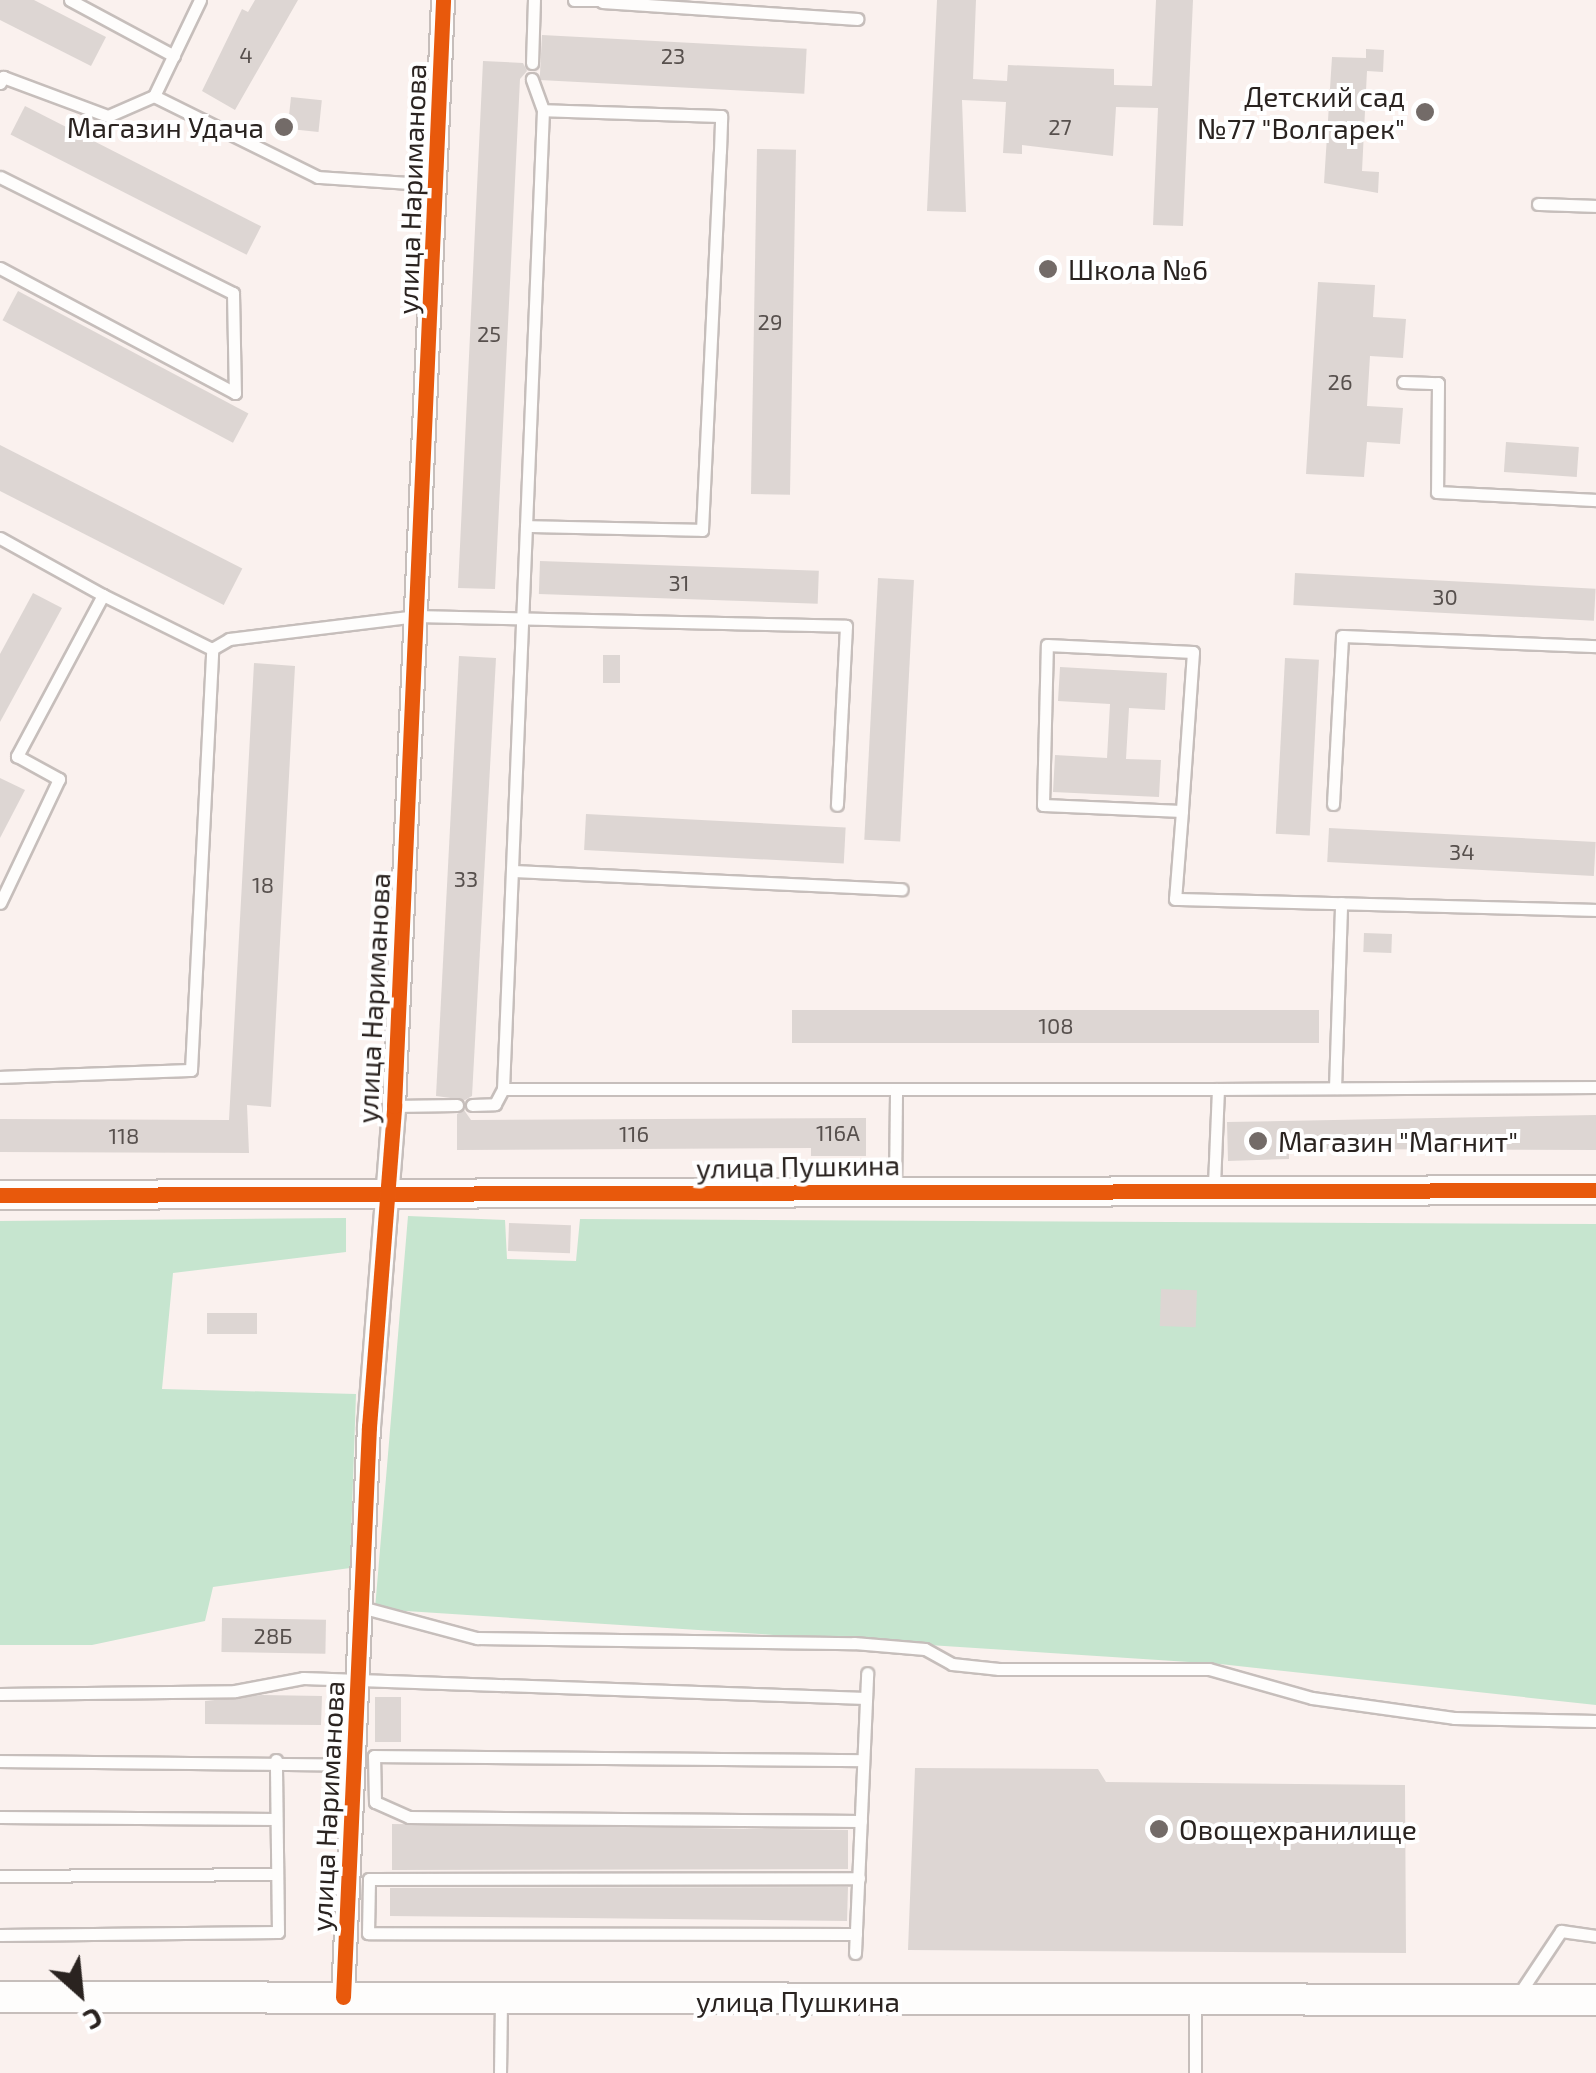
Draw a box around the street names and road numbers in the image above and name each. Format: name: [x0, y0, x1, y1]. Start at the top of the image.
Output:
street label: улица Нариманова: [390, 63, 432, 315]
street label: улица Нариманова: [350, 872, 396, 1124]
street label: улица Пушкина: [696, 1147, 900, 1185]
street label: улица Нариманова: [304, 1680, 350, 1932]
street label: улица Пушкина: [696, 1984, 900, 2018]

